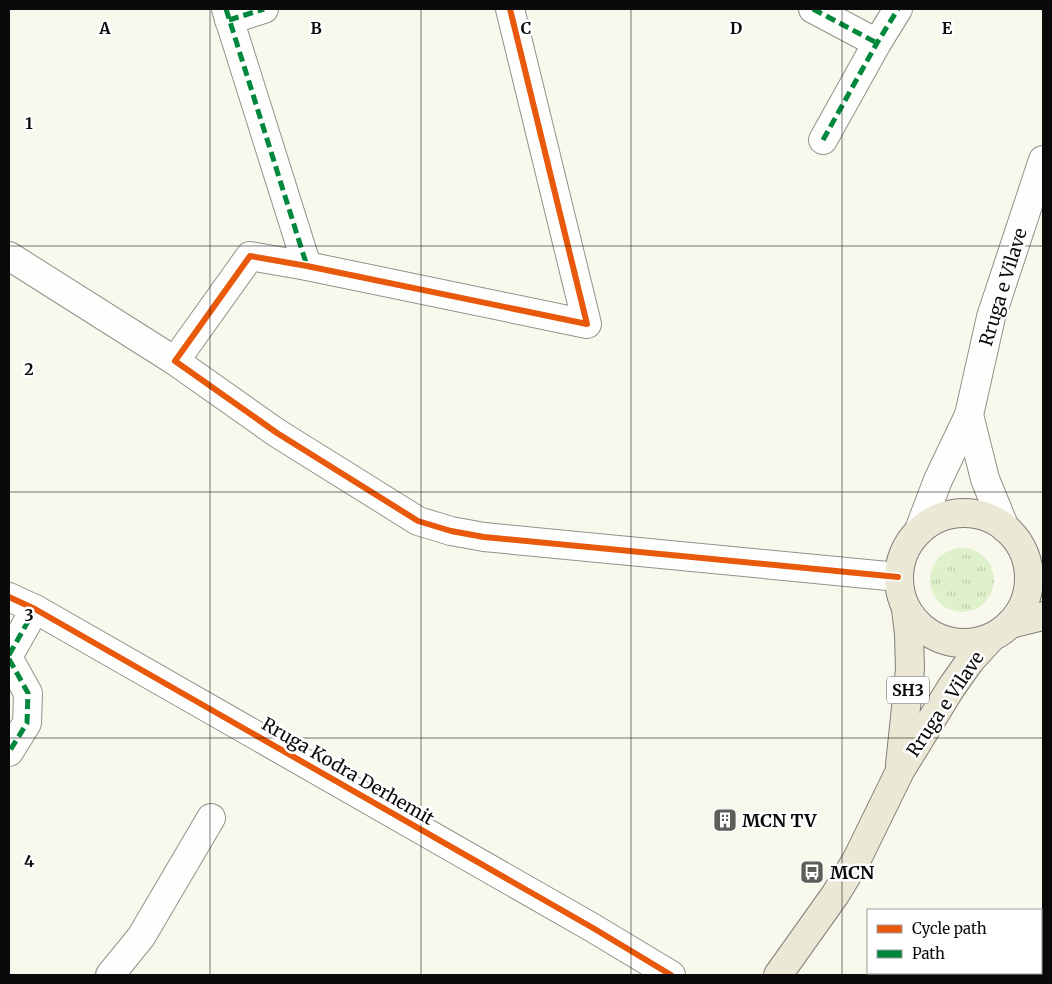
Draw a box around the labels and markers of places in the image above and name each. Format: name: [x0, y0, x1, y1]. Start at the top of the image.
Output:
building icon: MCN TV: [712, 807, 738, 833]
place label: MCN TV: [742, 809, 817, 832]
bus stop icon: MCN: [799, 859, 825, 885]
place label: MCN: [830, 861, 874, 884]

